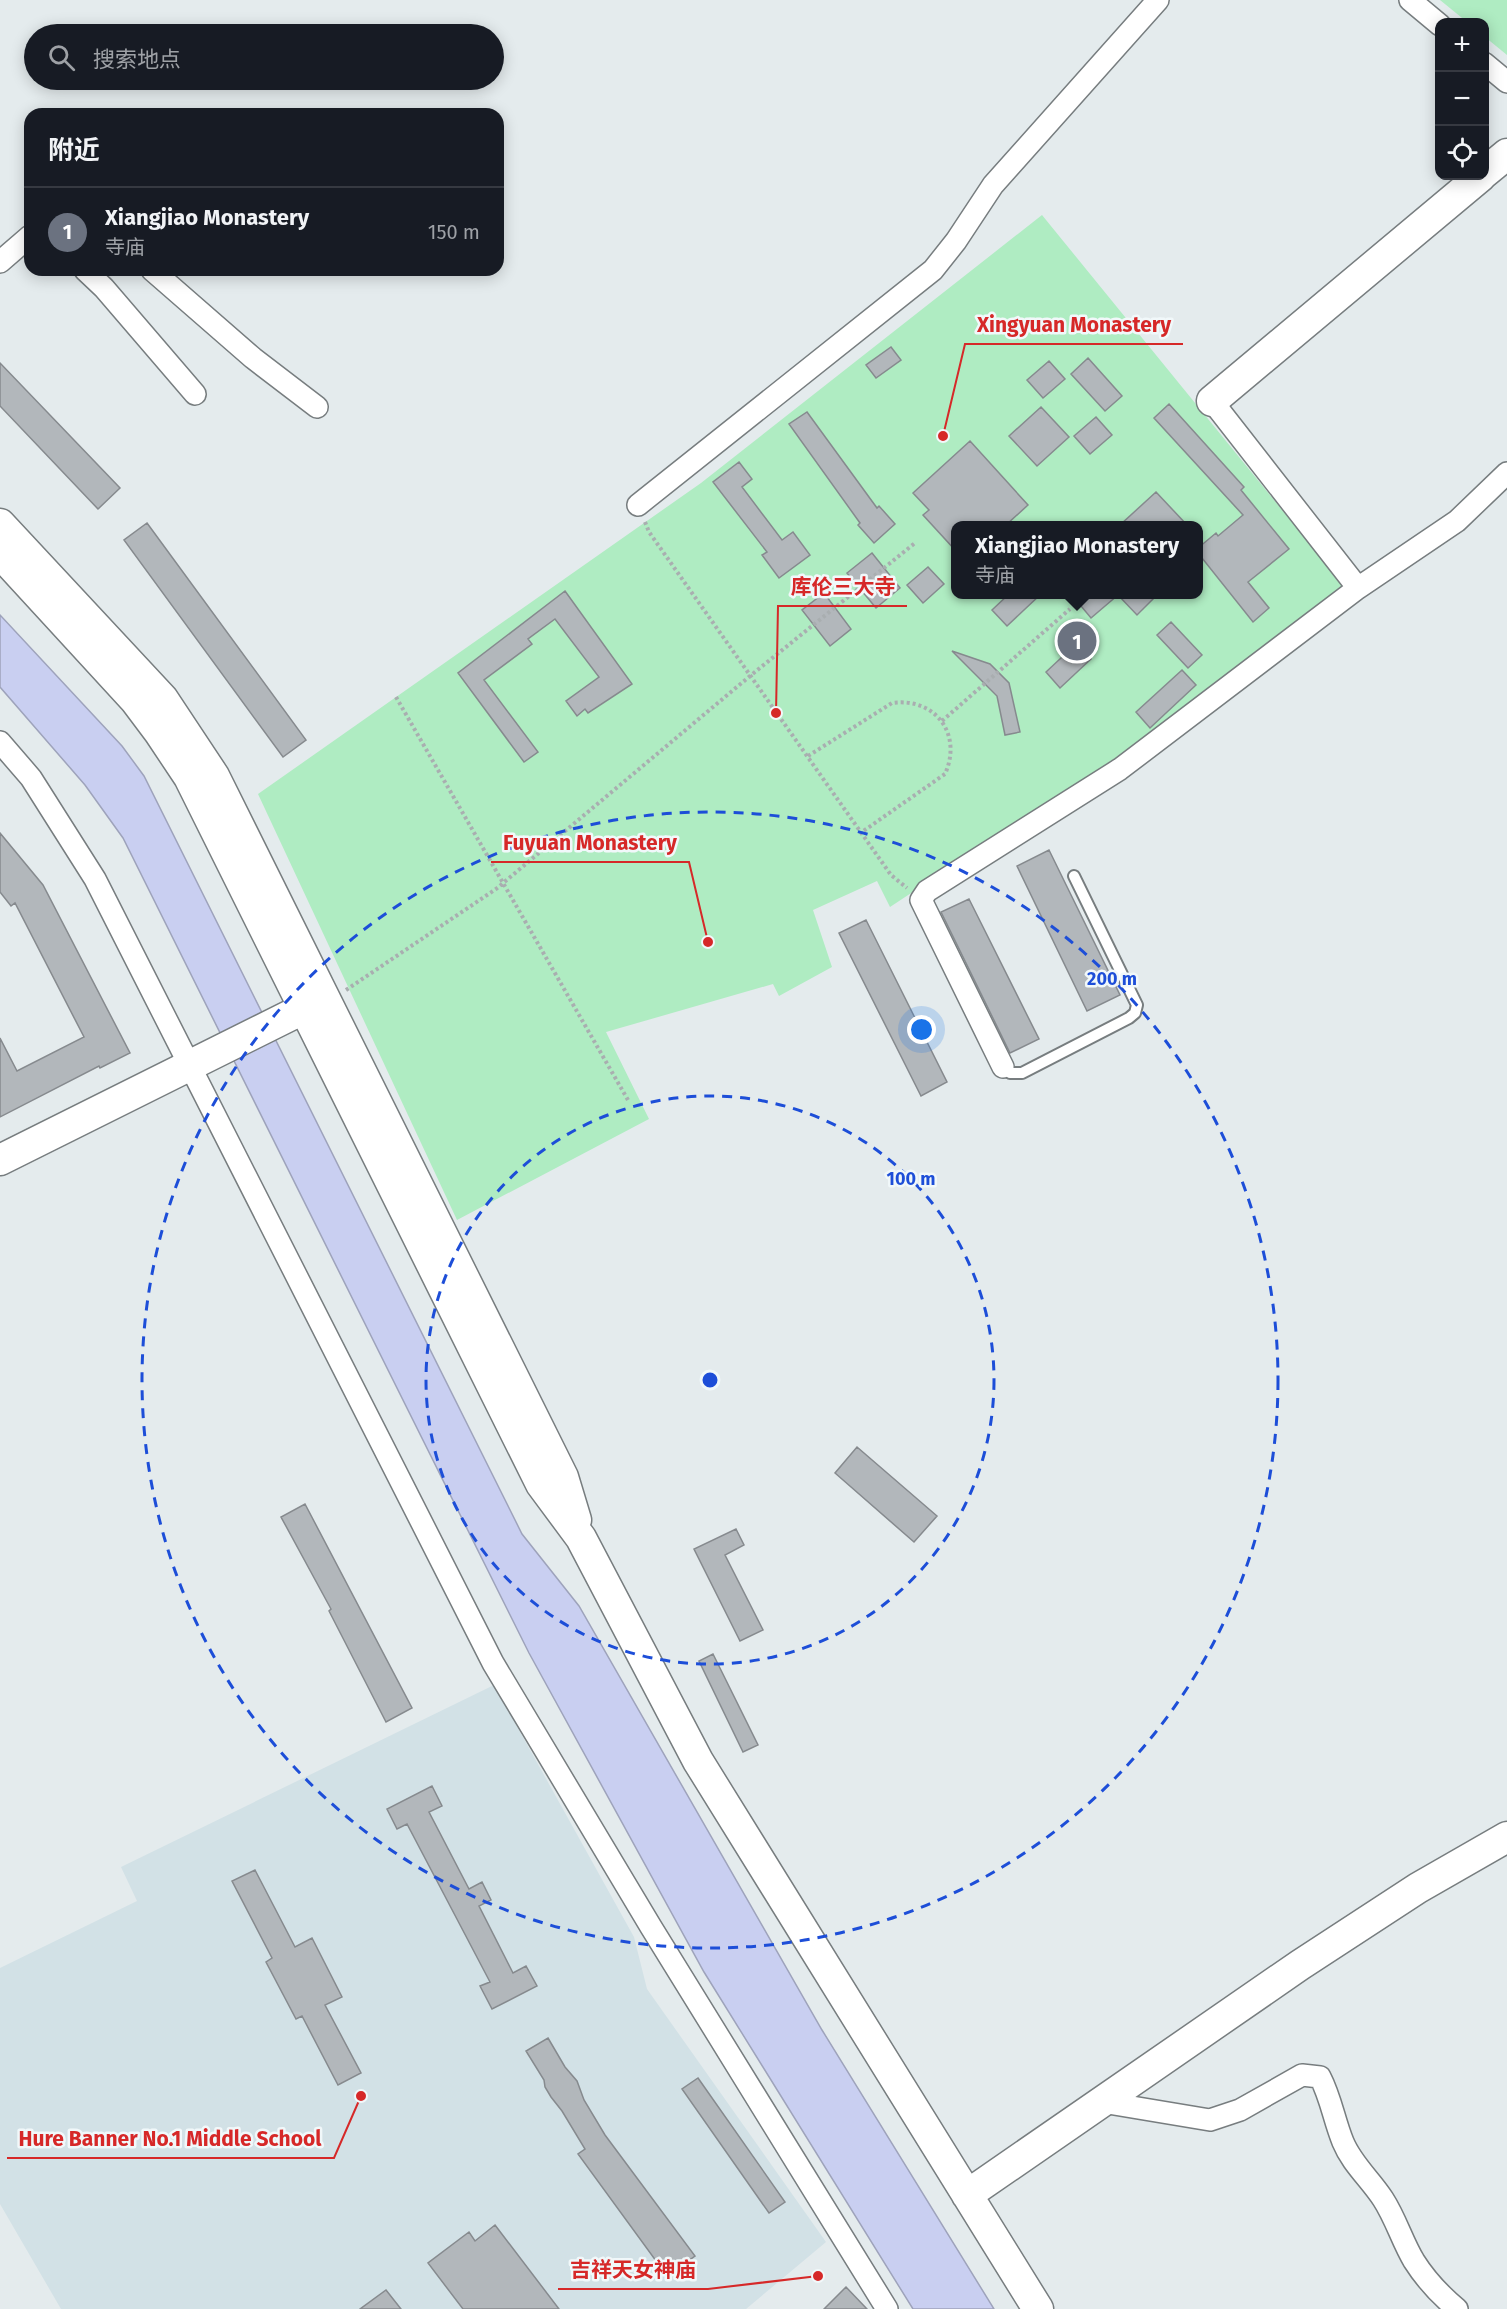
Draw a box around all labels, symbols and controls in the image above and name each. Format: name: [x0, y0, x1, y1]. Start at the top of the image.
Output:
map controls: [1435, 18, 1489, 180]
button: +: [1435, 18, 1489, 72]
search box: [24, 24, 504, 90]
icon: search: [45, 41, 78, 74]
text: 搜索地点: [93, 46, 181, 73]
button: −: [1435, 72, 1489, 126]
button: locate: [1435, 126, 1489, 180]
text: 附近: [48, 135, 100, 166]
text: Xiangjiao Monastery: [105, 204, 309, 231]
text: 1: [63, 220, 72, 244]
text: 150 m: [428, 220, 480, 244]
text: 寺庙: [105, 235, 145, 259]
callout: Xingyuan Monastery: [965, 305, 1183, 344]
text: Xingyuan Monastery: [976, 312, 1171, 338]
popup: [951, 521, 1203, 599]
text: Xiangjiao Monastery: [975, 532, 1179, 559]
text: 寺庙: [975, 563, 1015, 587]
callout: 库伦三大寺: [778, 567, 907, 606]
text: 库伦三大寺: [791, 574, 896, 600]
pin: 1: [1058, 618, 1096, 664]
callout: Fuyuan Monastery: [491, 823, 689, 862]
text: Fuyuan Monastery: [503, 830, 677, 856]
text: 200 m: [1087, 968, 1137, 990]
your location: [907, 1015, 936, 1044]
text: 100 m: [887, 1168, 935, 1190]
centre of rings: [700, 1370, 720, 1390]
callout: Hure Banner No.1 Middle School: [7, 2119, 334, 2158]
text: Hure Banner No.1 Middle School: [19, 2126, 322, 2152]
callout: 吉祥天女神庙: [558, 2250, 708, 2289]
text: 吉祥天女神庙: [570, 2257, 696, 2283]

